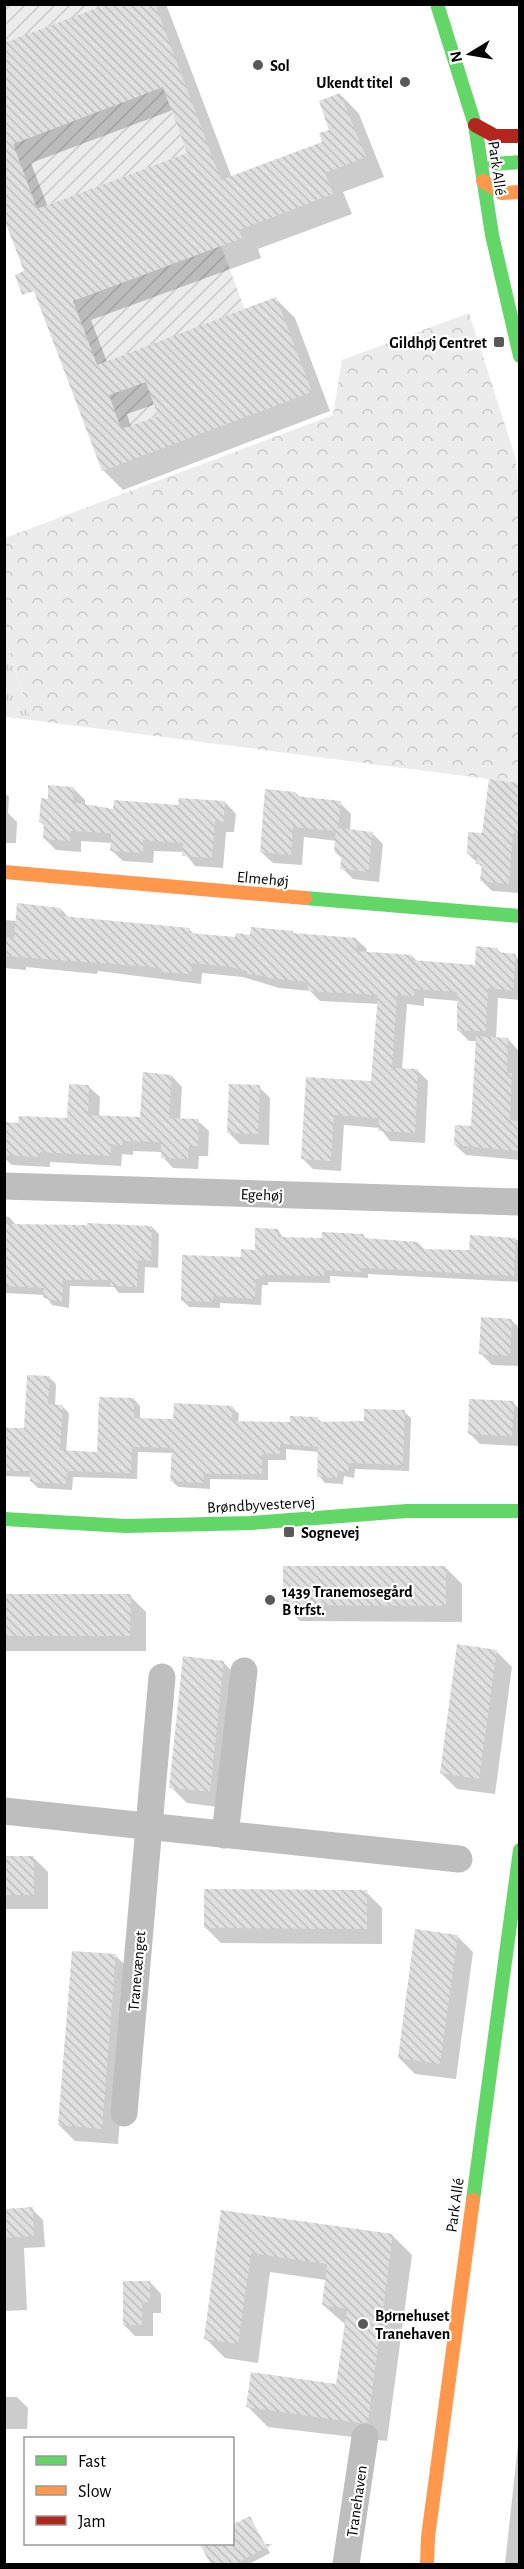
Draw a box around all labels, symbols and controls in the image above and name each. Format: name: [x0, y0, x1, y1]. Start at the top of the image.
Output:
north arrow: [440, 24, 500, 84]
text: N: [447, 50, 465, 64]
marker: Sol: [251, 58, 265, 72]
place label: Sol: [270, 58, 290, 74]
place label: Ukendt titel: [316, 75, 393, 91]
marker: Ukendt titel: [398, 75, 412, 89]
street label: Park Allé: [485, 140, 509, 196]
place label: Gildhøj Centret: [389, 335, 488, 352]
marker: Gildhøj Centret: [492, 335, 506, 349]
street label: Elmehøj: [236, 869, 290, 890]
street label: Egehøj: [240, 1186, 284, 1205]
street label: Brøndbyvestervej: [207, 1494, 316, 1517]
marker: Sognevej: [282, 1525, 296, 1539]
place label: Sognevej: [301, 1525, 360, 1542]
place label: 1439 Tranemosegård B trfst.: [282, 1584, 413, 1618]
marker: 1439 Tranemosegård B trfst.: [263, 1593, 277, 1607]
street label: Tranevænget: [126, 1930, 148, 2012]
street label: Park Allé: [443, 2177, 467, 2233]
place label: Børnehuset Tranehaven: [375, 2308, 450, 2342]
marker: Børnehuset Tranehaven: [356, 2317, 370, 2331]
legend: [24, 2437, 234, 2545]
text: Fast: [78, 2453, 106, 2471]
street label: Tranehaven: [344, 2464, 370, 2538]
text: Slow: [78, 2483, 111, 2501]
text: Jam: [78, 2513, 106, 2531]

